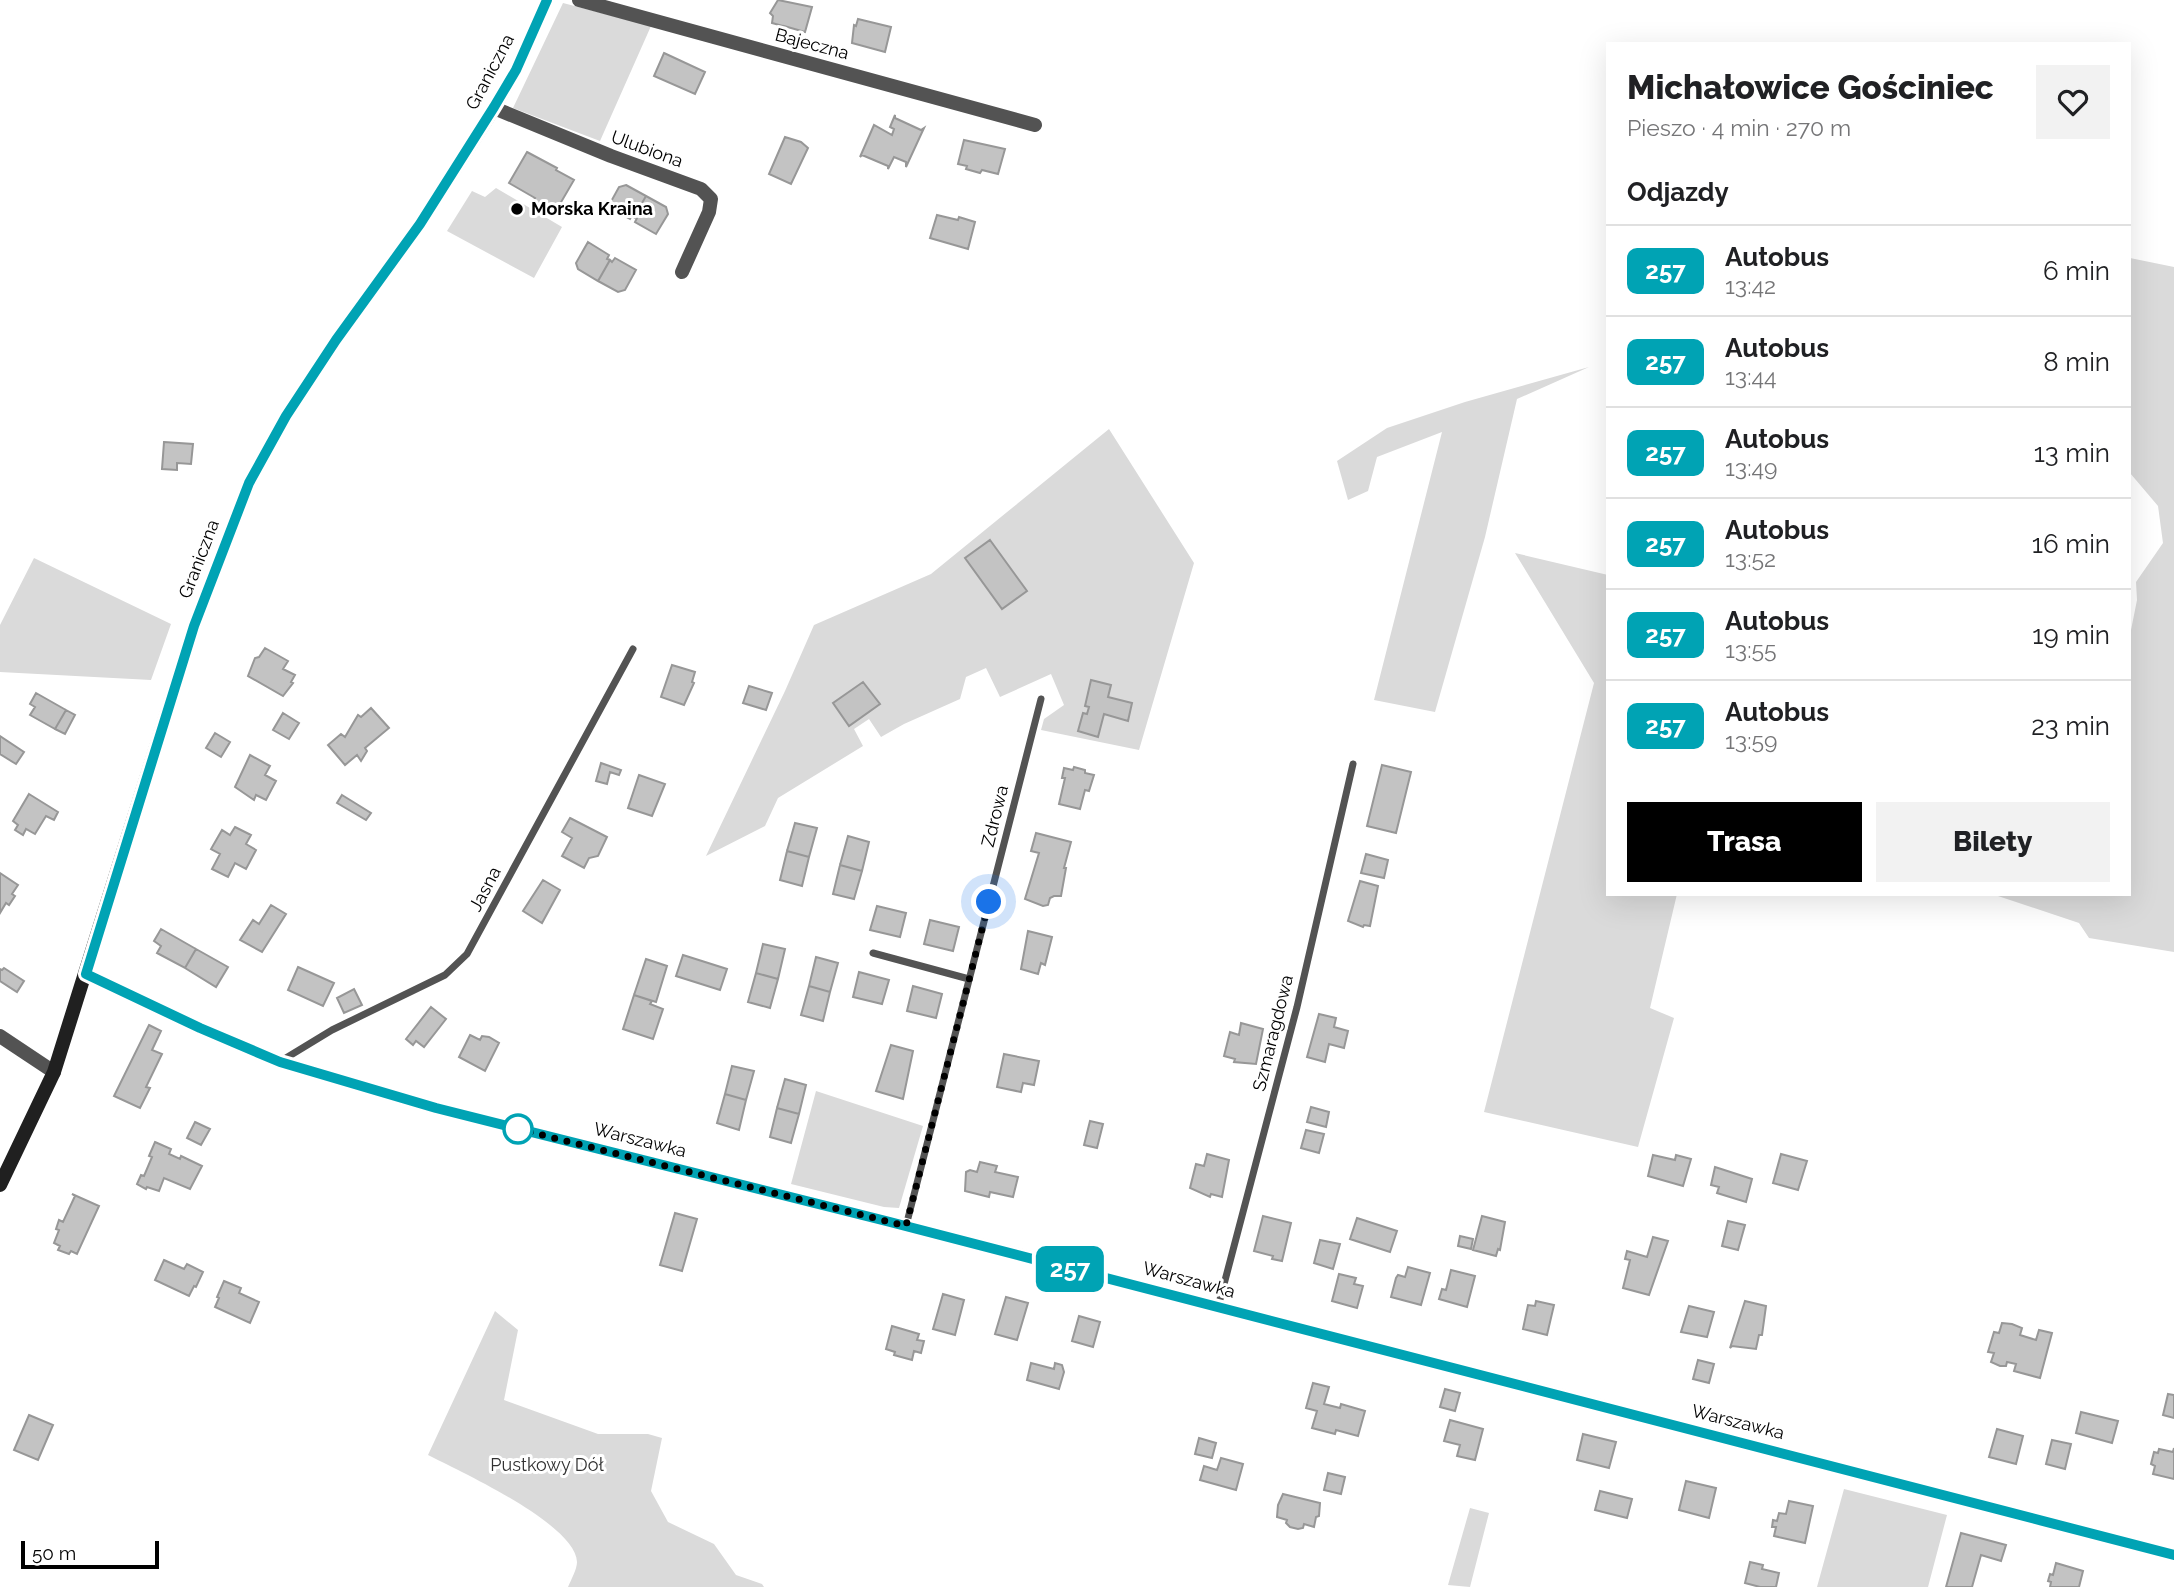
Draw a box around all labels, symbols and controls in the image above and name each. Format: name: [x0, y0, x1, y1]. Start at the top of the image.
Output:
street label: Bajeczna: [773, 24, 851, 63]
street label: Graniczna: [461, 30, 518, 113]
button: heart: [2036, 65, 2110, 139]
text: Michałowice Gościniec: [1627, 68, 1994, 107]
text: Pieszo · 4 min · 270 m: [1627, 114, 1851, 141]
street label: Ulubiona: [608, 126, 686, 171]
text: Odjazdy: [1627, 177, 1729, 207]
place label: Morska Kraina: [531, 198, 653, 219]
marker: Morska Kraina: [509, 201, 525, 217]
text: Autobus: [1725, 242, 1829, 272]
text: 257: [1645, 256, 1686, 285]
text: 6 min: [2043, 256, 2110, 286]
text: 13:42: [1725, 272, 1776, 299]
text: Autobus: [1725, 333, 1829, 363]
text: 257: [1645, 347, 1686, 376]
text: 8 min: [2043, 347, 2110, 377]
text: 13:44: [1725, 363, 1777, 390]
text: Autobus: [1725, 424, 1829, 454]
text: 257: [1645, 438, 1686, 467]
text: 13 min: [2034, 438, 2110, 468]
text: 13:49: [1725, 454, 1778, 481]
text: Autobus: [1725, 515, 1829, 545]
street label: Graniczna: [174, 517, 223, 601]
text: 257: [1645, 529, 1686, 558]
text: 16 min: [2032, 529, 2110, 559]
text: 13:52: [1725, 545, 1776, 572]
text: Autobus: [1725, 606, 1829, 636]
text: 257: [1645, 620, 1686, 649]
text: 19 min: [2032, 620, 2110, 650]
text: 13:55: [1725, 636, 1777, 663]
text: Autobus: [1725, 697, 1829, 727]
text: 257: [1645, 711, 1686, 740]
text: 23 min: [2031, 711, 2110, 741]
text: 13:59: [1725, 727, 1777, 754]
street label: Zdrowa: [977, 783, 1012, 849]
button: Trasa: [1627, 802, 1862, 882]
button: Bilety: [1876, 802, 2110, 882]
street label: Jasna: [464, 863, 505, 915]
your location: [971, 884, 1006, 919]
street label: Szmaragdowa: [1248, 973, 1297, 1093]
unlabelled marker: [503, 1114, 533, 1144]
street label: Warszawka: [591, 1118, 689, 1161]
line badge: 257: [1030, 1246, 1110, 1292]
text: 257: [1050, 1254, 1090, 1283]
street label: Warszawka: [1141, 1257, 1238, 1302]
street label: Warszawka: [1689, 1400, 1787, 1443]
park label: Pustkowy Dół: [490, 1454, 604, 1475]
scale bar: [21, 1538, 159, 1570]
text: 50 m: [32, 1542, 76, 1564]

